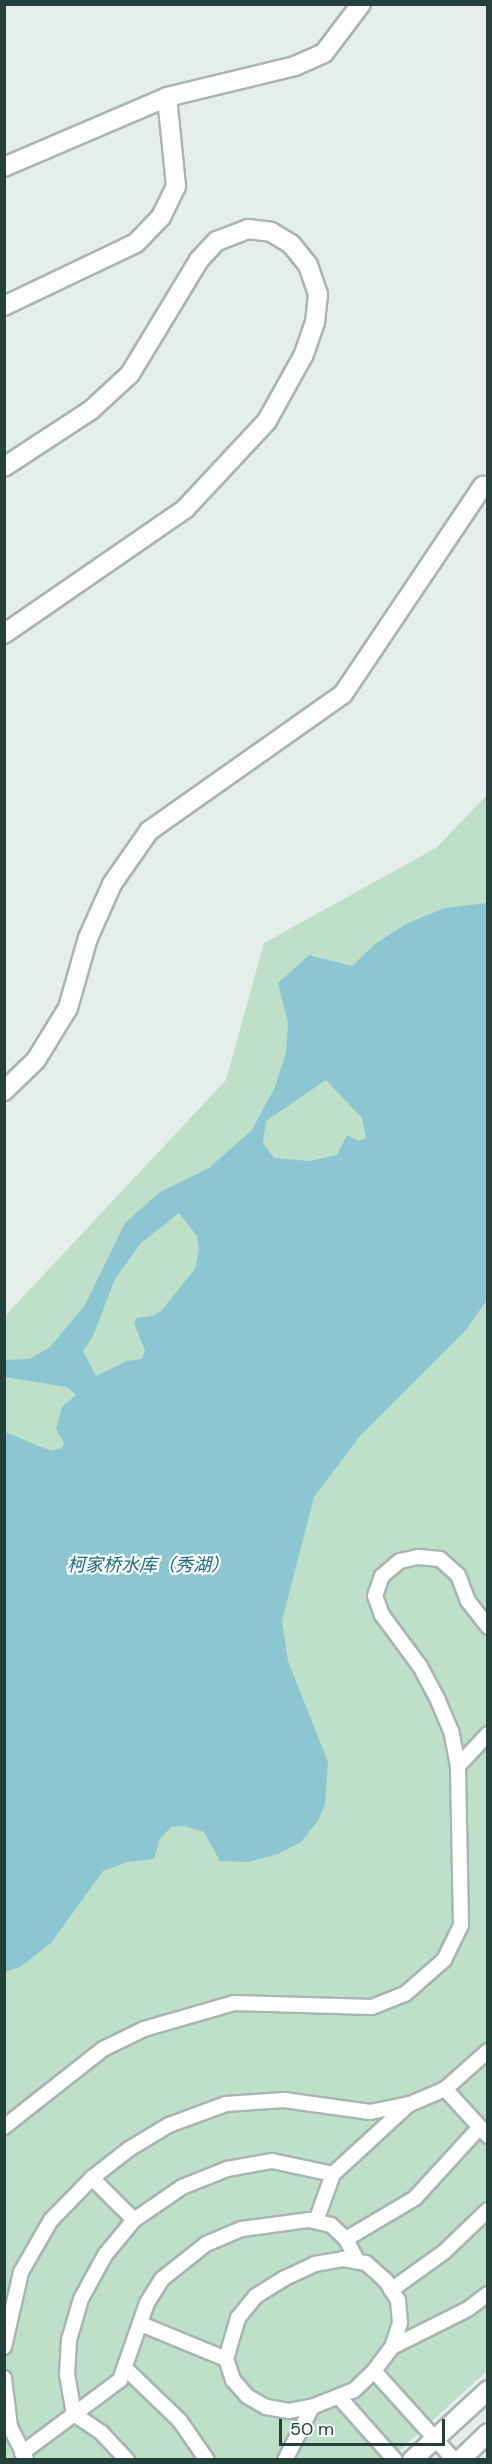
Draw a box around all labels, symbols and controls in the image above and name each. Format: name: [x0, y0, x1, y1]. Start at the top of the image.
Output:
water label: 柯家桥水库（秀湖）: [67, 1554, 229, 1576]
scale bar: [282, 2407, 448, 2445]
text: 50 m: [290, 2417, 334, 2441]

